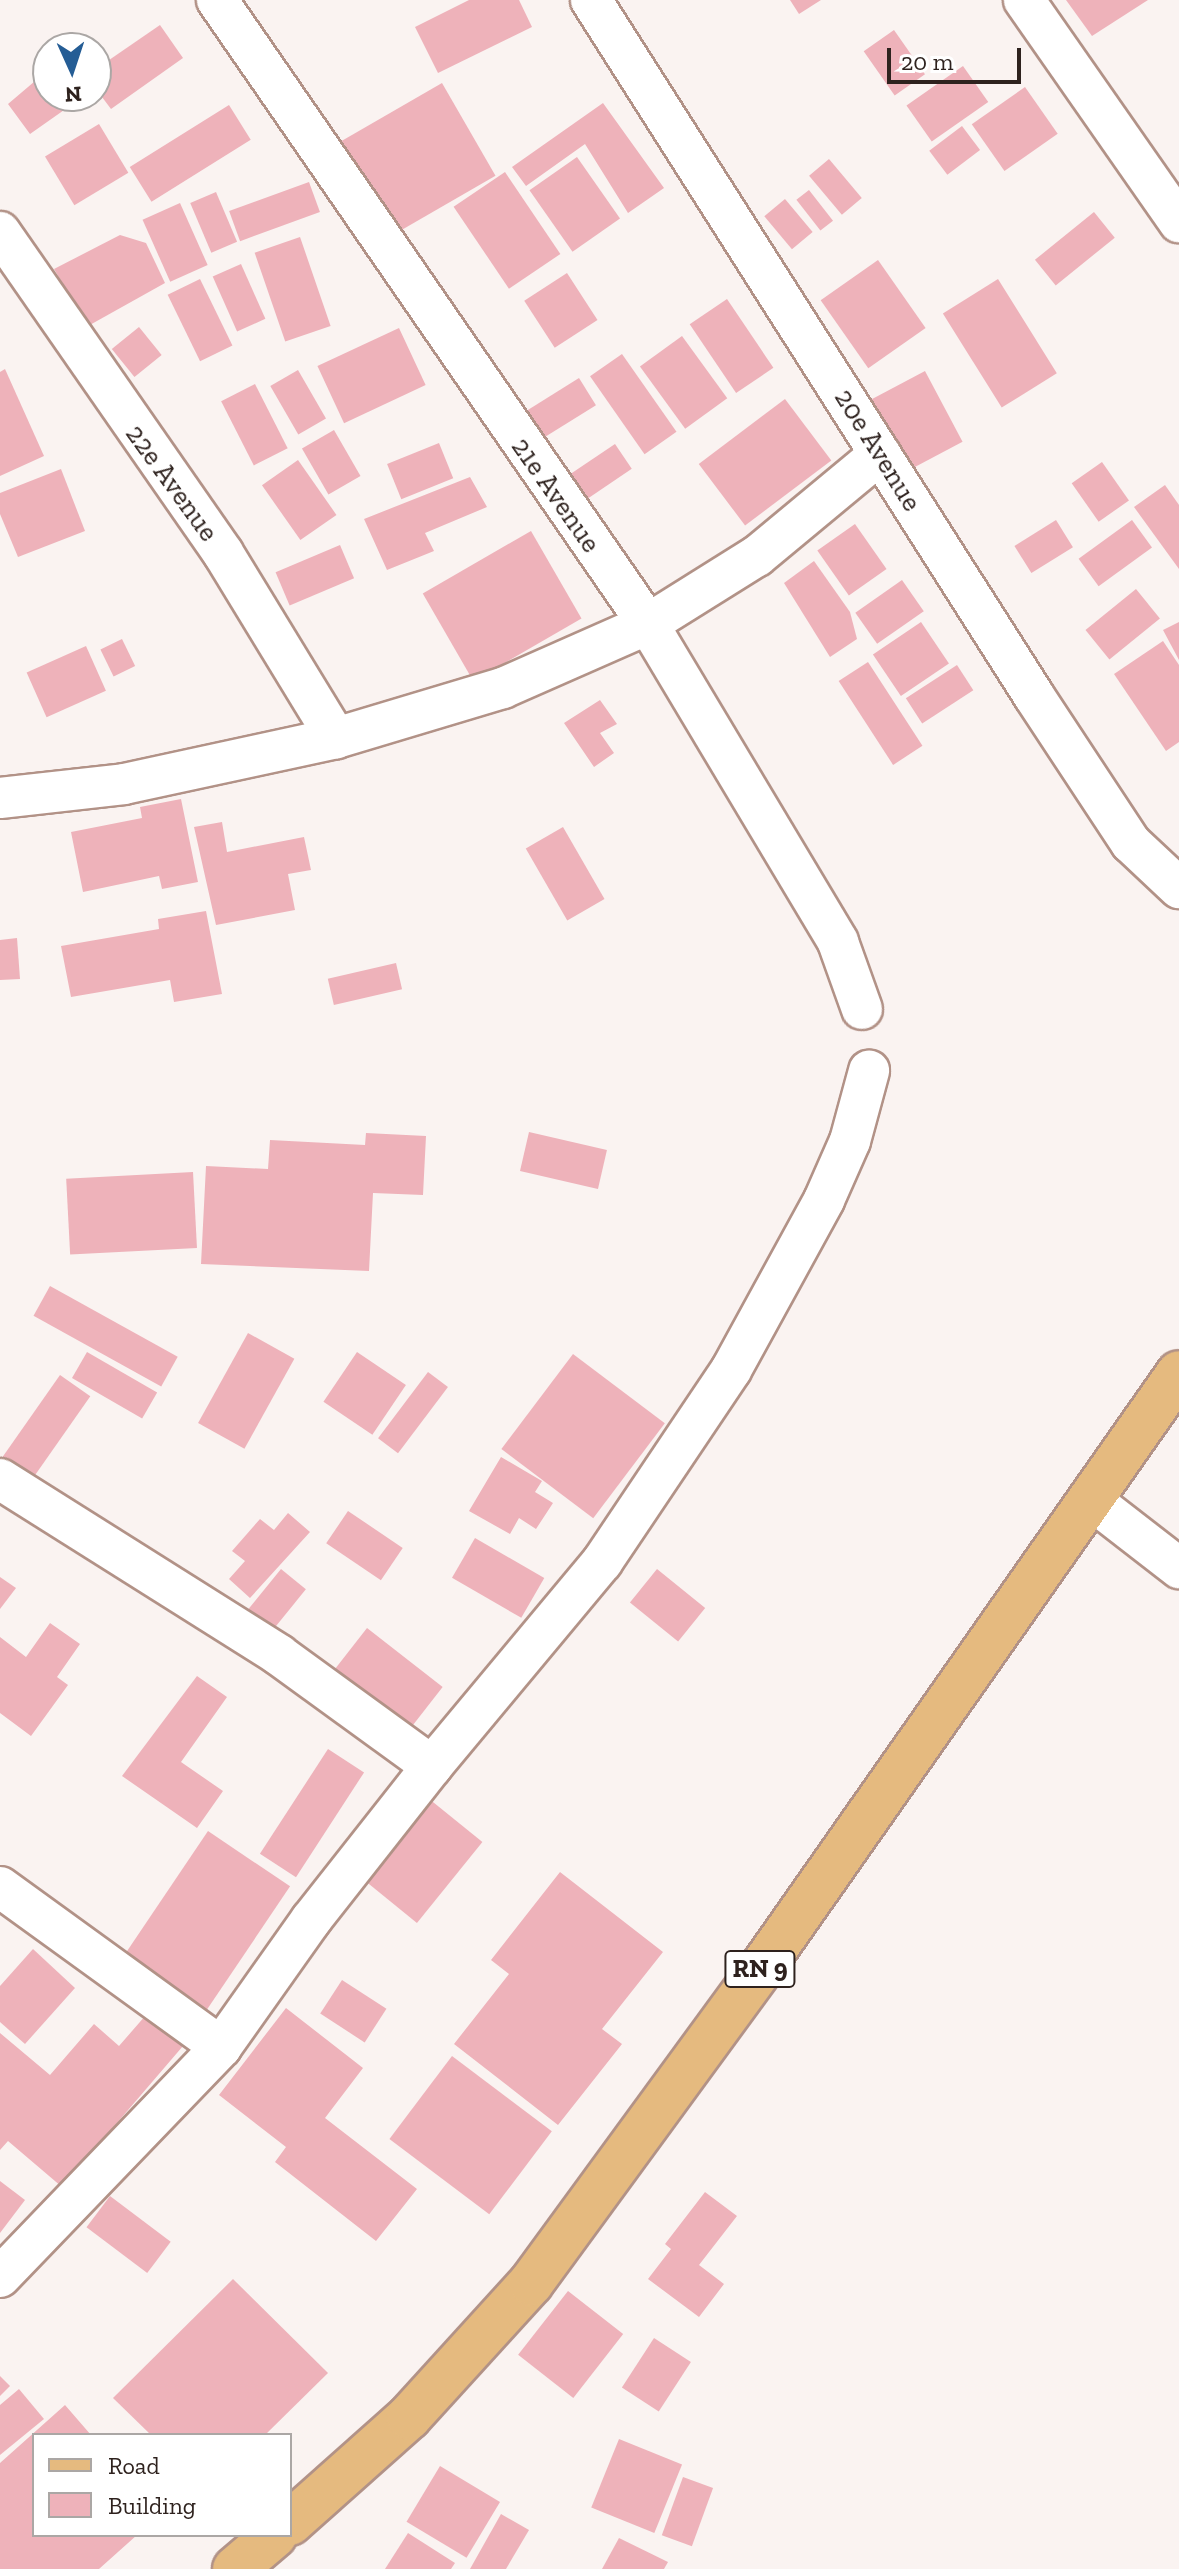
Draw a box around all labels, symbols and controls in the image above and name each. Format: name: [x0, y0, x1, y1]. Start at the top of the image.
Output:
north arrow: [32, 32, 112, 112]
scale bar: [891, 32, 1025, 82]
text: 20 m: [901, 47, 953, 76]
text: N: [64, 81, 82, 108]
street label: 20e Avenue: [827, 382, 929, 518]
street label: 22e Avenue: [118, 418, 226, 548]
street label: 21e Avenue: [504, 431, 608, 559]
road number: RN 9: [724, 1947, 796, 1991]
legend: [32, 2433, 292, 2537]
text: Road: [108, 2451, 160, 2480]
text: Building: [108, 2491, 196, 2520]

